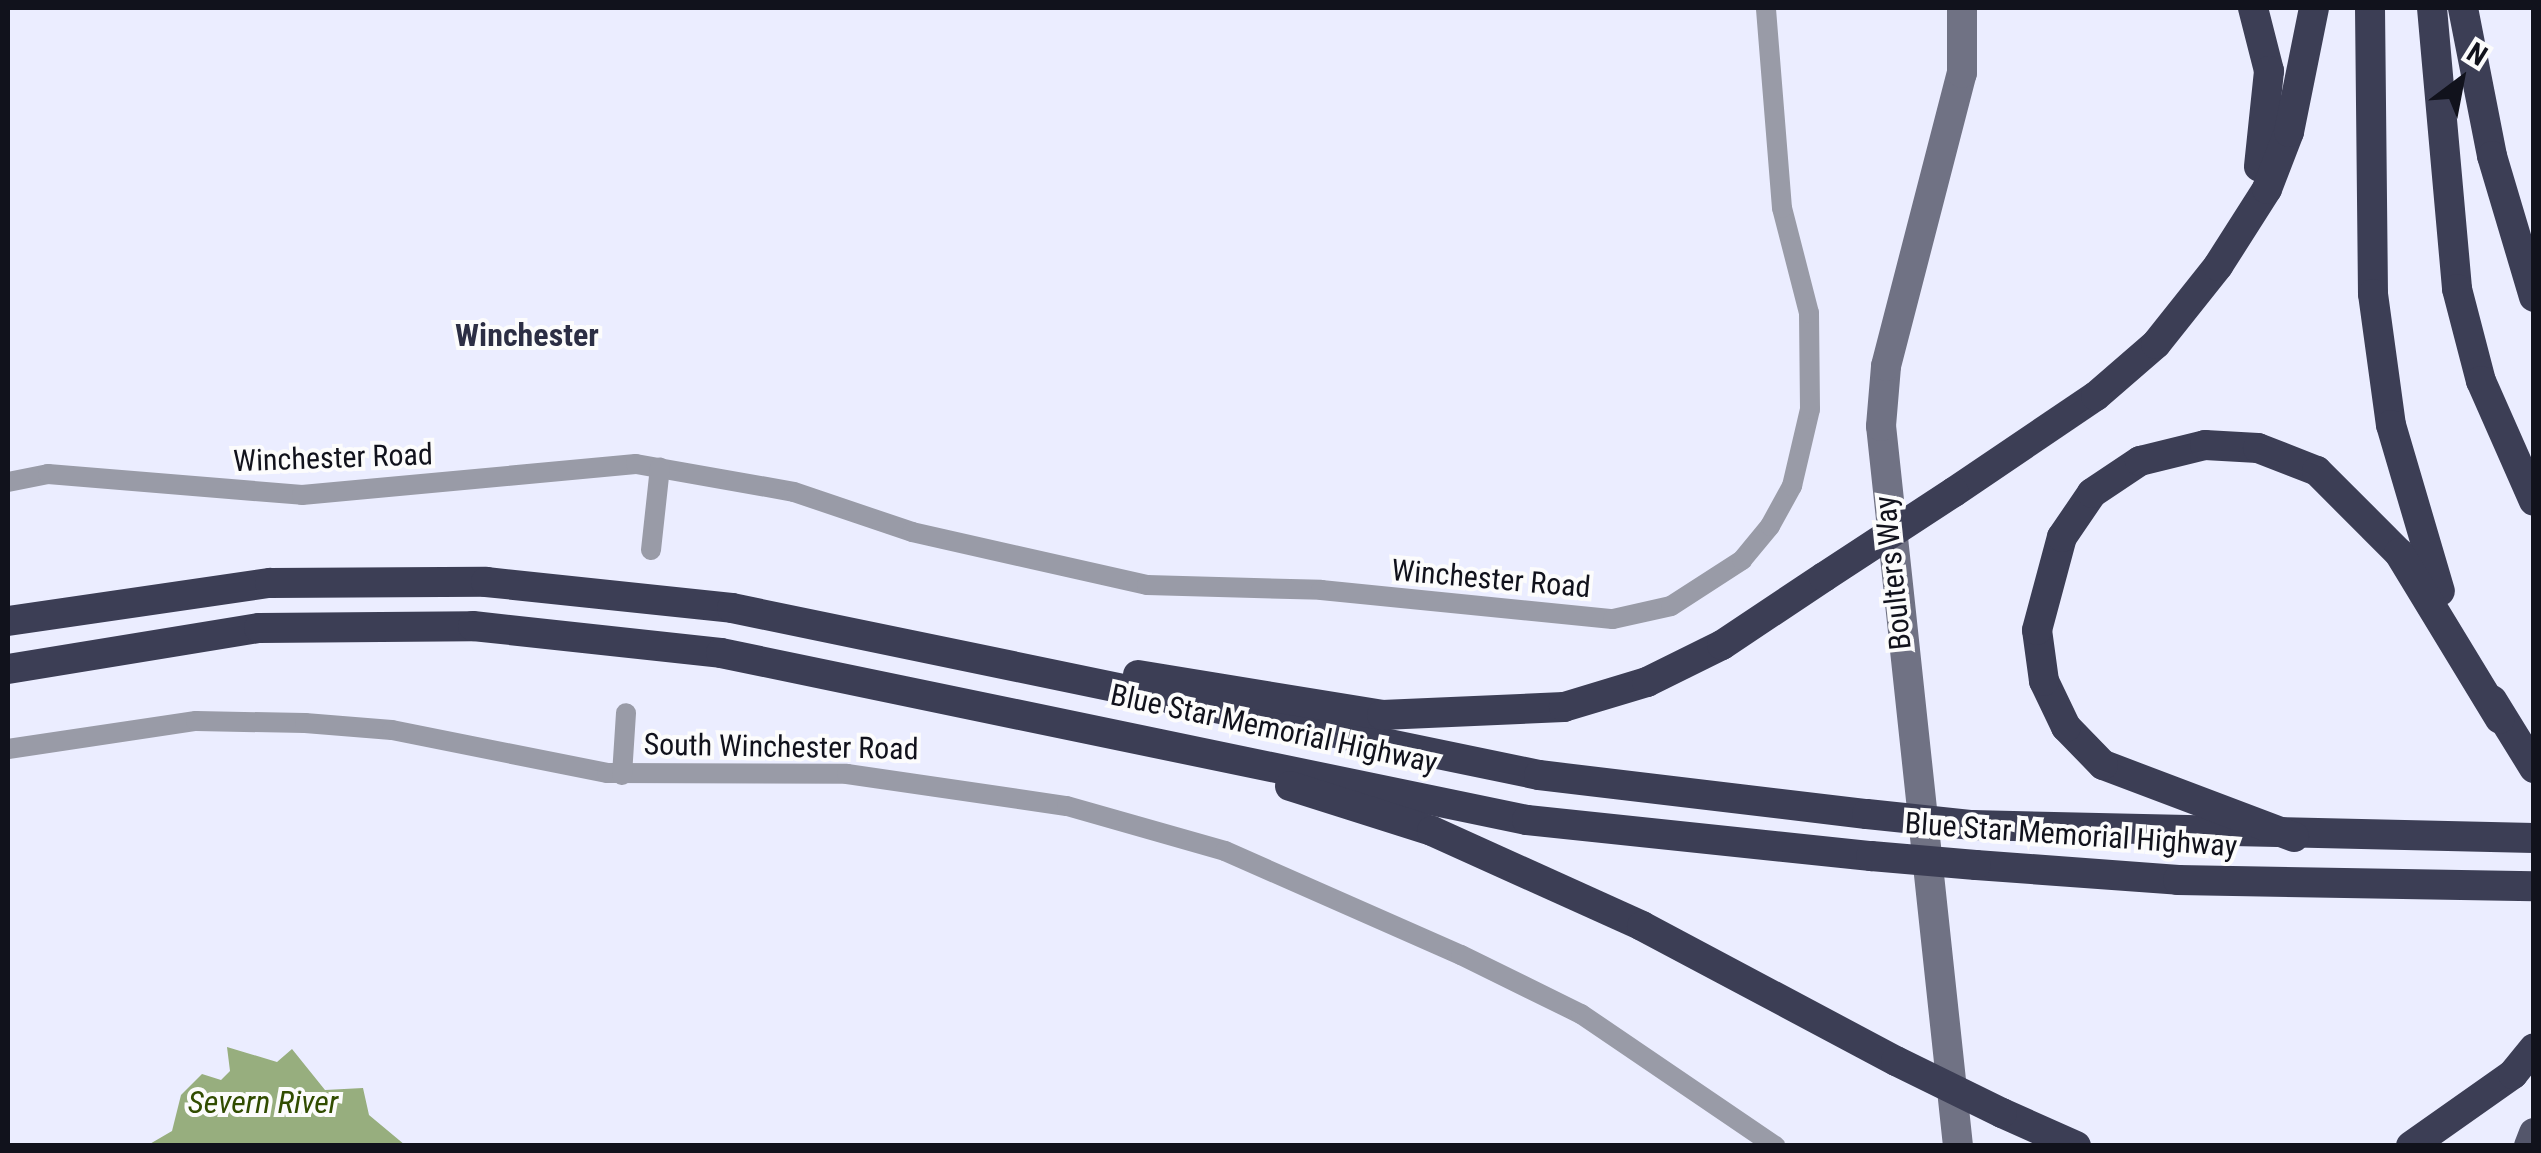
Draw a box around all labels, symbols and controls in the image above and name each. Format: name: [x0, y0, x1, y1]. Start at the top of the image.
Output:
north arrow: [2411, 30, 2511, 130]
text: N: [2461, 36, 2493, 73]
district label: Winchester: [455, 316, 599, 354]
street label: Winchester Road: [233, 437, 433, 479]
street label: Boulters Way: [1867, 494, 1919, 652]
street label: Winchester Road: [1390, 552, 1592, 606]
street label: Blue Star Memorial Highway: [1107, 677, 1441, 781]
street label: South Winchester Road: [643, 727, 919, 767]
street label: Blue Star Memorial Highway: [1904, 805, 2238, 865]
water label: Severn River: [188, 1083, 338, 1121]

